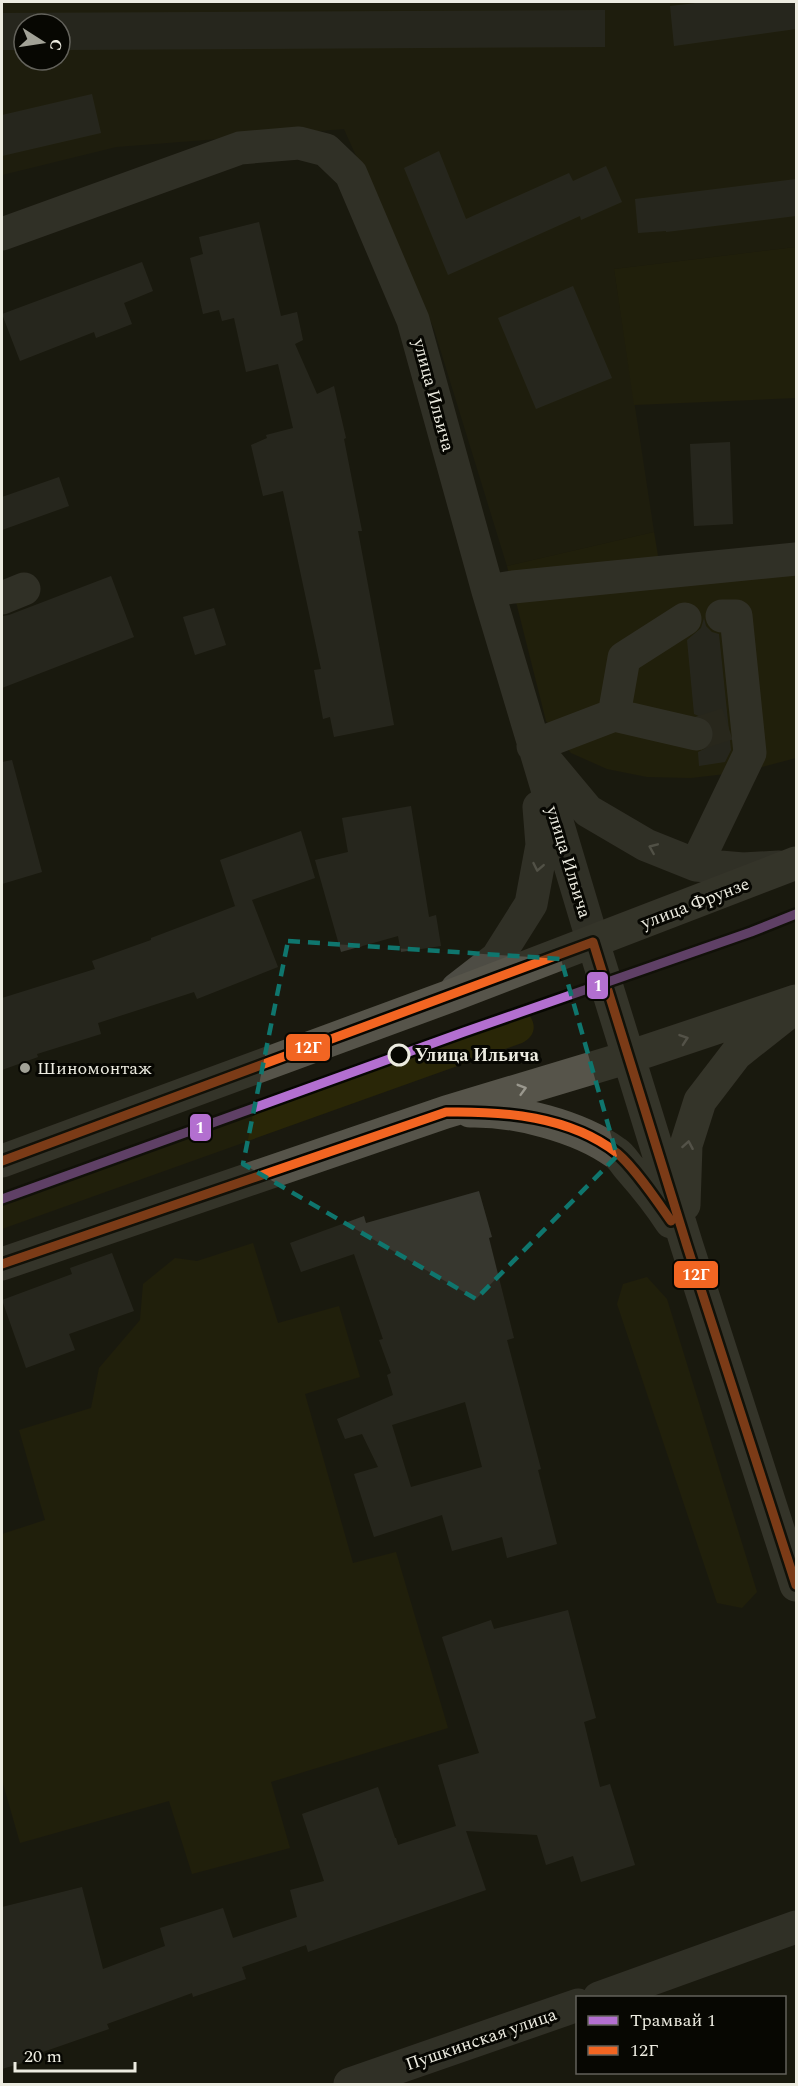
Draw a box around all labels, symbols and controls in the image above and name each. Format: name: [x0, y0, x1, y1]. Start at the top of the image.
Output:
north arrow: [12, 12, 72, 72]
text: С: [43, 37, 69, 53]
street label: улица Ильича: [405, 335, 462, 455]
street label: улица Ильича: [538, 802, 598, 922]
one-way arrow: [648, 843, 659, 855]
one-way arrow: [532, 861, 545, 871]
street label: улица Фрунзе: [636, 870, 753, 937]
line badge: 1: [586, 971, 609, 1000]
text: 1: [594, 974, 602, 998]
line badge: 12Г: [285, 1033, 331, 1062]
one-way arrow: [678, 1033, 689, 1046]
text: 12Г: [294, 1036, 322, 1060]
place label: Улица Ильича: [415, 1042, 540, 1069]
marker: Улица Ильича: [388, 1044, 410, 1066]
place label: Шиномонтаж: [37, 1055, 152, 1082]
marker: Шиномонтаж: [18, 1061, 32, 1075]
one-way arrow: [516, 1084, 527, 1096]
line badge: 1: [189, 1113, 212, 1142]
text: 1: [196, 1116, 204, 1140]
one-way arrow: [681, 1141, 693, 1150]
line badge: 12Г: [673, 1260, 719, 1289]
text: 12Г: [682, 1263, 710, 1287]
legend: [576, 1996, 786, 2074]
street label: Пушкинская улица: [402, 2001, 561, 2078]
text: Трамвай 1: [630, 2007, 716, 2034]
scale bar: [15, 2035, 135, 2073]
text: 12Г: [630, 2037, 659, 2064]
text: 20 m: [24, 2043, 62, 2070]

